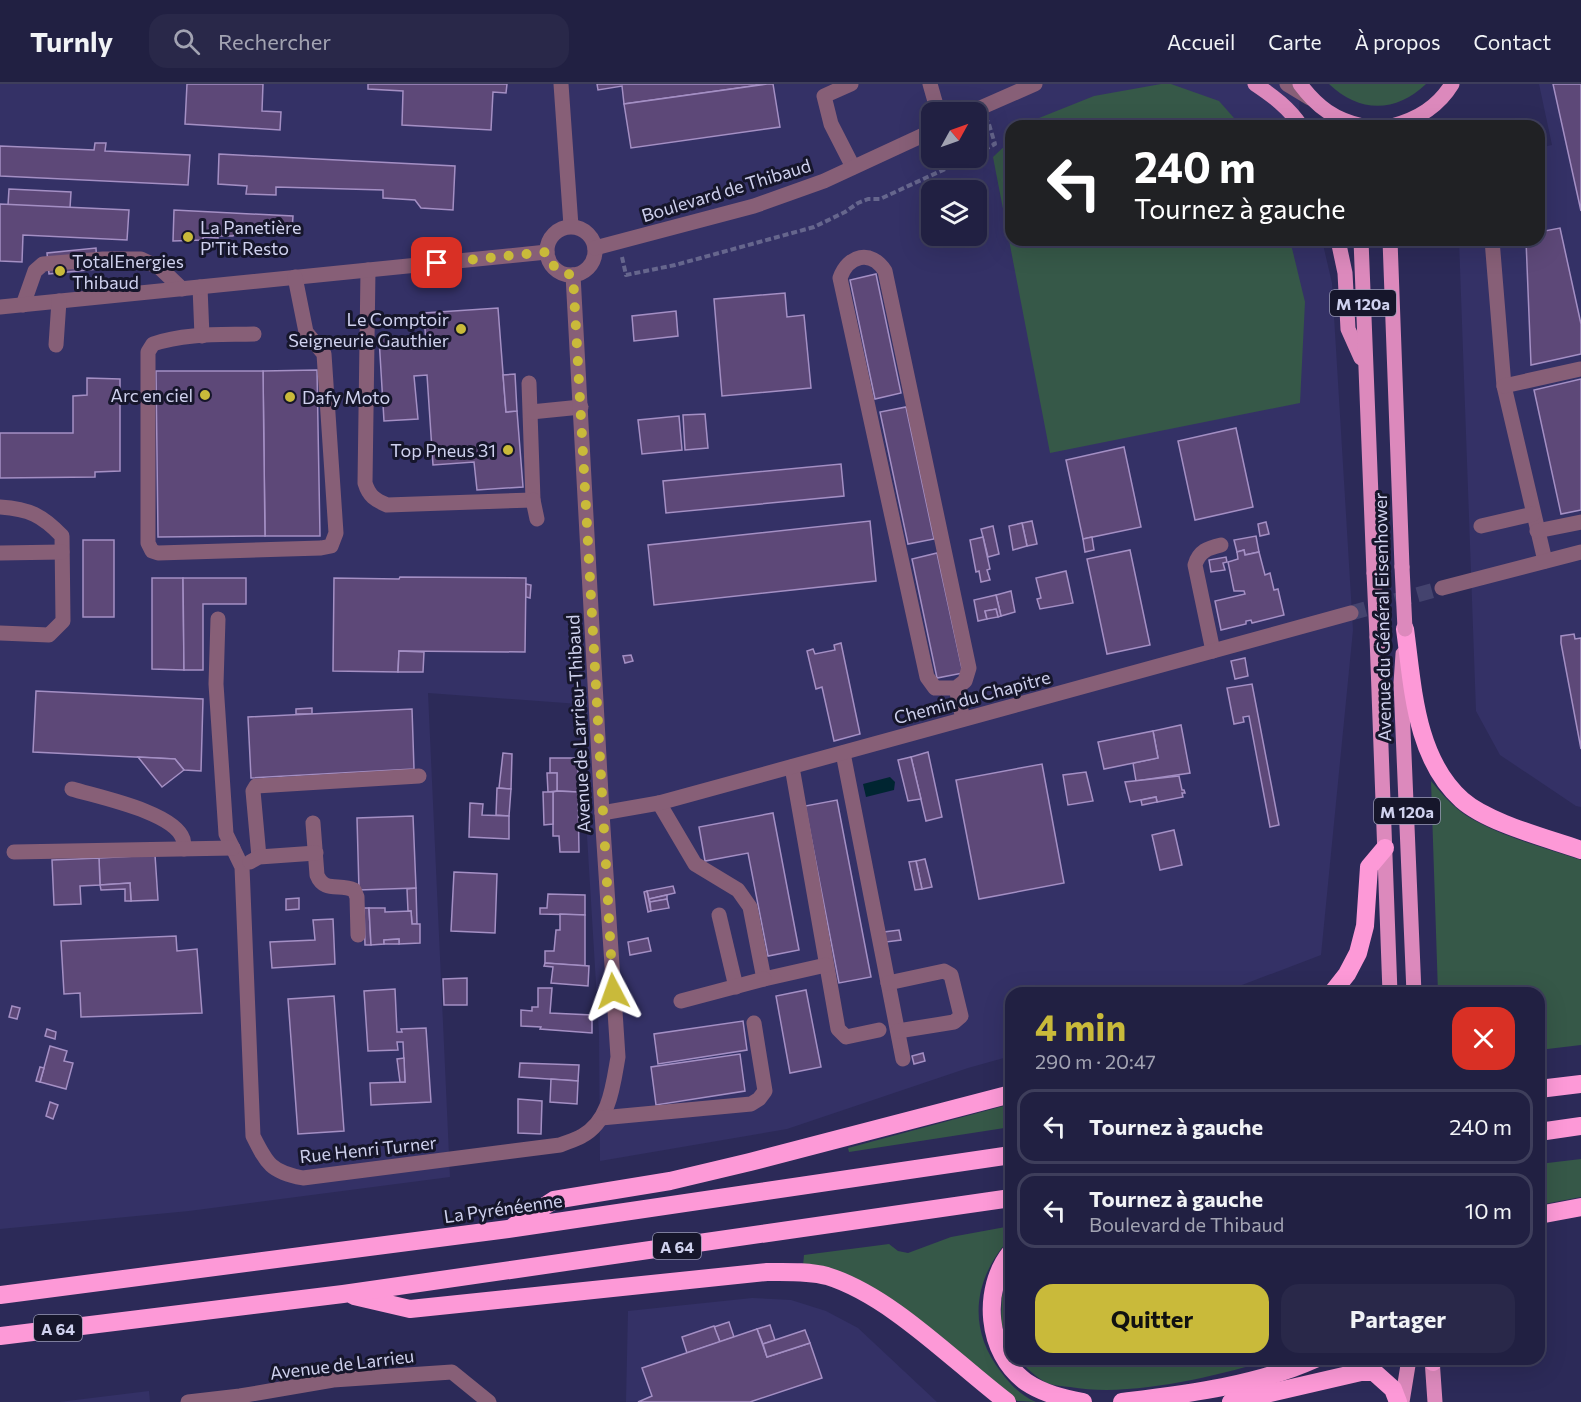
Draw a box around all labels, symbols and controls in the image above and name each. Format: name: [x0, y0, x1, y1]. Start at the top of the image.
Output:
search box: [149, 14, 569, 68]
text: Turnly: [30, 24, 113, 58]
icon: search: [170, 25, 203, 58]
text: Rechercher: [218, 28, 331, 55]
text: Accueil: [1167, 29, 1235, 54]
text: Carte: [1268, 29, 1322, 54]
text: À propos: [1355, 29, 1440, 54]
text: Contact: [1473, 29, 1551, 54]
north arrow: [921, 102, 987, 168]
map controls: [921, 102, 987, 246]
text: 240 m: [1134, 140, 1256, 192]
icon: left: [1035, 144, 1113, 222]
street label: Boulevard de Thibaud: [639, 154, 813, 226]
button: layers: [921, 180, 987, 246]
text: Tournez à gauche: [1134, 192, 1345, 225]
place label: La Panetière P'Tit Resto: [200, 216, 301, 259]
marker: La Panetière P'Tit Resto: [181, 230, 195, 244]
pin: [411, 237, 462, 288]
icon: arrive: [420, 246, 453, 279]
place label: TotalEnergies Thibaud: [72, 250, 184, 293]
marker: TotalEnergies Thibaud: [53, 264, 67, 278]
road number: M 120a: [1330, 290, 1396, 316]
place label: Le Comptoir Seigneurie Gauthier: [288, 308, 449, 351]
marker: Le Comptoir Seigneurie Gauthier: [454, 322, 468, 336]
place label: Arc en ciel: [111, 384, 193, 406]
place label: Dafy Moto: [302, 386, 390, 408]
marker: Arc en ciel: [198, 388, 212, 402]
marker: Dafy Moto: [283, 390, 297, 404]
place label: Top Pneus 31: [390, 439, 496, 461]
marker: Top Pneus 31: [501, 443, 515, 457]
street label: Avenue du Général Eisenhower: [1369, 492, 1395, 742]
street label: Avenue de Larrieu-Thibaud: [561, 614, 595, 834]
street label: Chemin du Chapitre: [891, 666, 1053, 728]
road number: M 120a: [1374, 798, 1440, 824]
position arrow: [581, 959, 645, 1023]
text: 4 min: [1035, 1004, 1126, 1048]
button: close: [1452, 1007, 1515, 1070]
text: 290 m · 20:47: [1035, 1049, 1156, 1073]
icon: left: [1038, 1110, 1071, 1143]
text: Tournez à gauche: [1089, 1113, 1263, 1140]
text: 240 m: [1449, 1113, 1512, 1140]
street label: Rue Henri Turner: [298, 1131, 438, 1167]
text: Tournez à gauche: [1089, 1185, 1263, 1212]
street label: La Pyrénéenne: [442, 1189, 564, 1227]
icon: left: [1038, 1194, 1071, 1227]
text: 10 m: [1465, 1197, 1512, 1224]
text: Boulevard de Thibaud: [1089, 1212, 1284, 1236]
road number: A 64: [653, 1233, 701, 1259]
button: Quitter: [1035, 1284, 1269, 1353]
button: Partager: [1281, 1284, 1515, 1353]
road number: A 64: [34, 1315, 82, 1341]
street label: Avenue de Larrieu: [269, 1344, 415, 1384]

